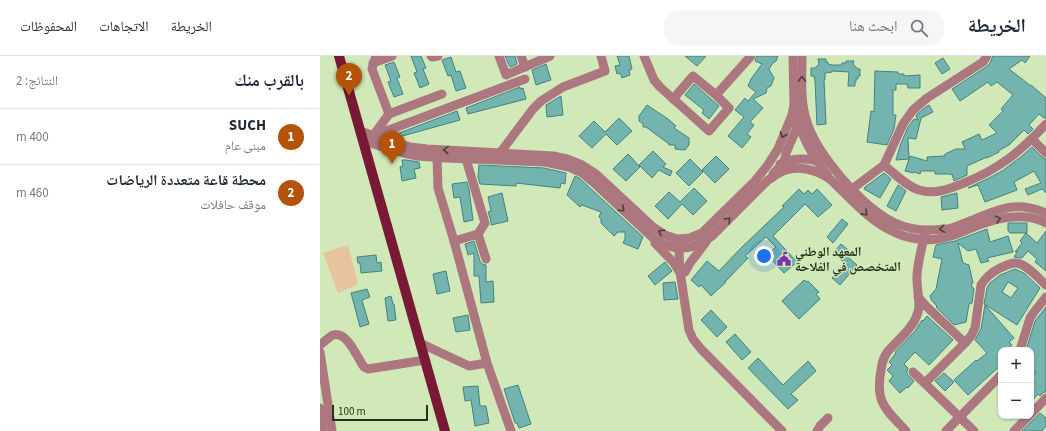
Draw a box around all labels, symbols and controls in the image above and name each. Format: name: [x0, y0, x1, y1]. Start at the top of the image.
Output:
search box: [664, 10, 944, 46]
text: الخريطة: [968, 13, 1026, 40]
text: ابحث هنا: [849, 16, 898, 37]
text: المحفوظات: [20, 17, 77, 37]
text: الاتجاهات: [99, 17, 149, 37]
text: الخريطة: [171, 17, 212, 37]
icon: search: [908, 17, 930, 39]
pin: 2: [336, 63, 362, 96]
text: بالقرب منك: [234, 69, 304, 93]
text: النتائج: 2: [16, 72, 58, 90]
one-way arrow: [798, 76, 806, 82]
text: SUCH: [229, 115, 266, 136]
text: 400 m: [16, 128, 49, 146]
text: 1: [288, 128, 294, 146]
pin: 1: [379, 131, 405, 164]
one-way arrow: [780, 132, 788, 139]
text: مبنى عام: [225, 137, 266, 155]
one-way arrow: [443, 146, 449, 155]
text: محطة قاعة متعددة الرياضات: [106, 170, 266, 191]
text: 460 m: [16, 184, 49, 202]
text: 2: [288, 184, 294, 202]
text: موقف حافلات: [200, 196, 266, 214]
one-way arrow: [617, 204, 625, 211]
one-way arrow: [860, 208, 868, 215]
one-way arrow: [994, 215, 1001, 224]
one-way arrow: [723, 217, 731, 225]
one-way arrow: [939, 225, 945, 234]
one-way arrow: [658, 230, 665, 237]
place label: المعهد الوطني المتخصص في الفلاحة: [795, 243, 901, 277]
your location: [754, 246, 774, 266]
public building icon: المعهد الوطني المتخصص في الفلاحة: [776, 251, 792, 267]
map controls: [998, 347, 1034, 419]
button: +: [998, 347, 1034, 383]
button: −: [998, 383, 1034, 419]
scale bar: [332, 403, 428, 422]
text: 100 m: [338, 404, 366, 419]

